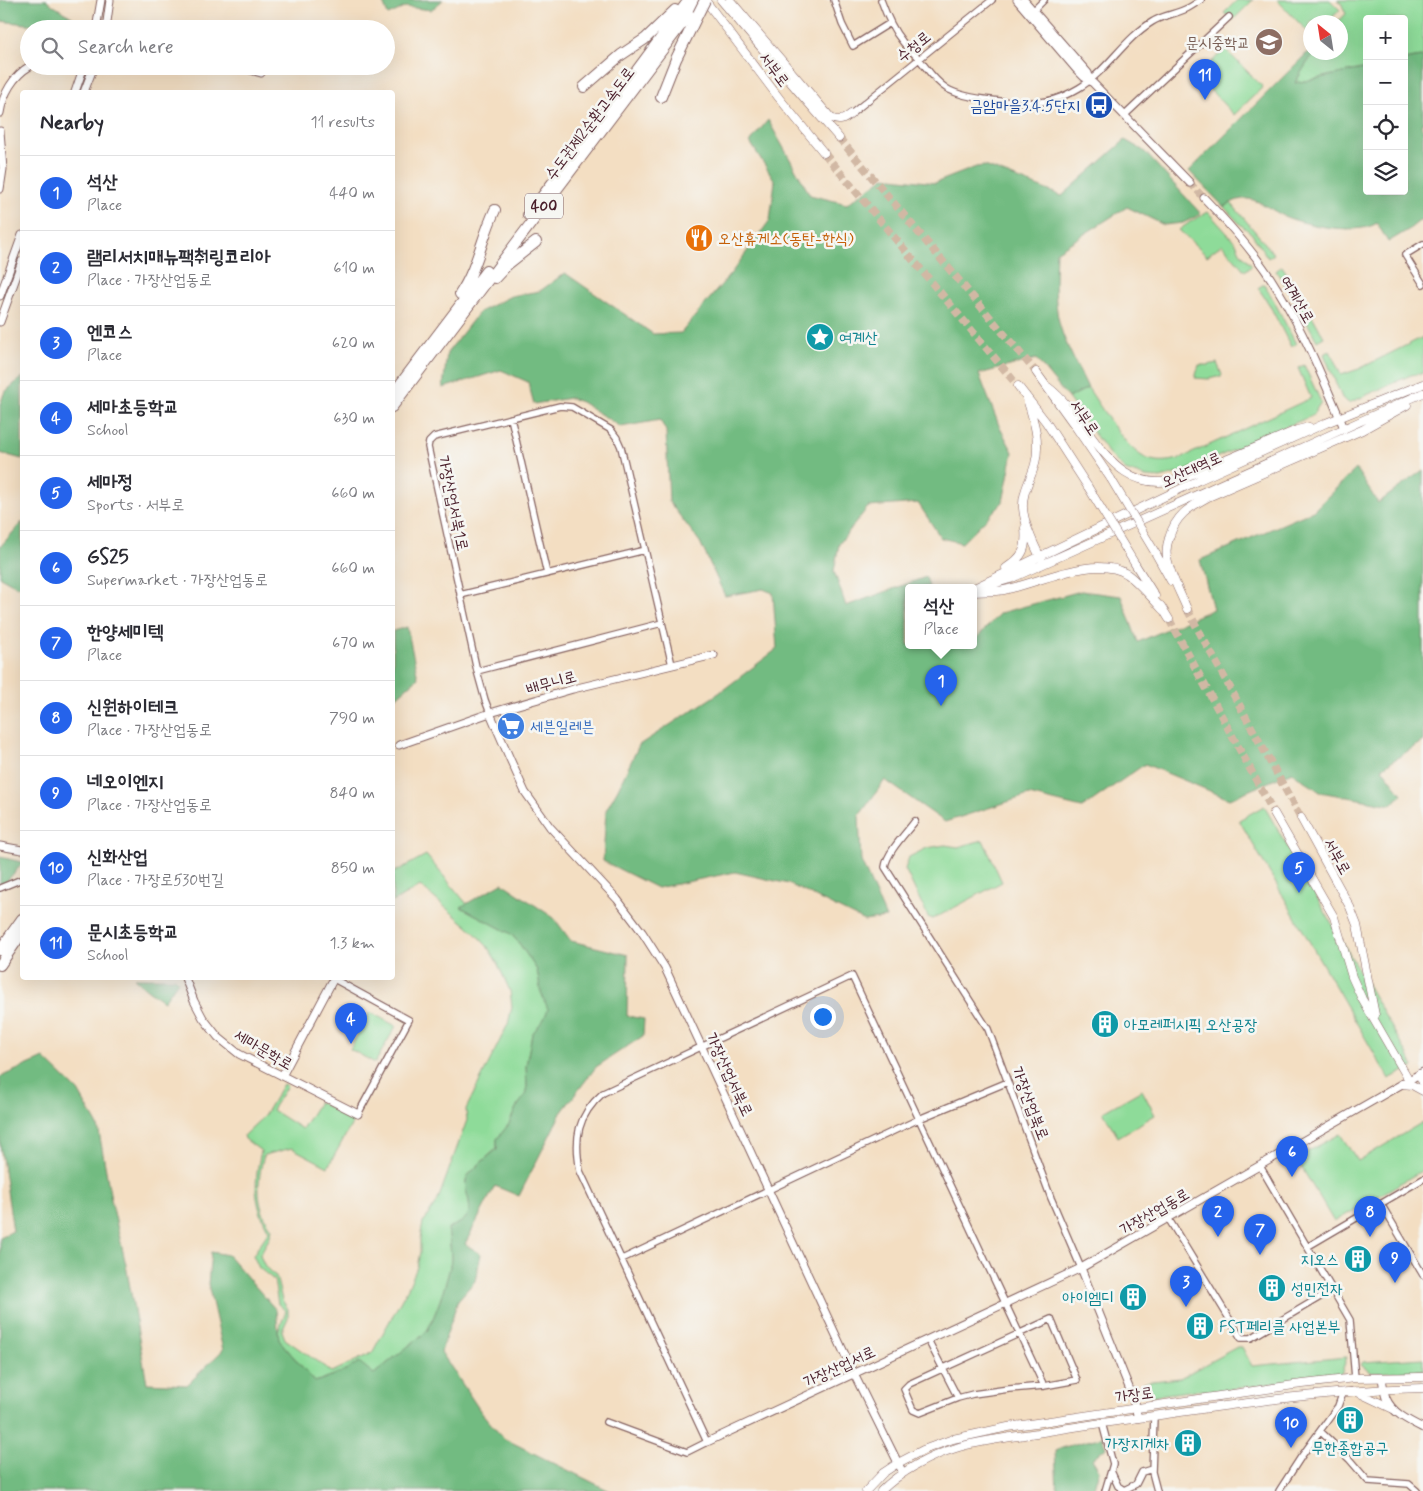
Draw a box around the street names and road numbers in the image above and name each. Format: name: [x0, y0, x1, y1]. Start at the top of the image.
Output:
street label: 수청로: [892, 27, 936, 67]
street label: 서부로: [754, 48, 794, 92]
street label: 수도권제2순환고속도로: [541, 63, 640, 185]
road number: 400: [525, 194, 563, 218]
street label: 여계산로: [1275, 272, 1319, 327]
street label: 서부로: [1064, 396, 1103, 440]
street label: 오산대역로: [1158, 447, 1225, 493]
street label: 가장산업서북1로: [432, 454, 473, 553]
street label: 배무니로: [524, 666, 579, 701]
street label: 서부로: [1318, 835, 1355, 879]
street label: 세마문학로: [230, 1025, 296, 1075]
street label: 가장산업서북로: [700, 1029, 757, 1120]
street label: 가장산업북로: [1006, 1064, 1053, 1143]
street label: 가장산업동로: [1116, 1184, 1193, 1241]
street label: 가장산업서로: [800, 1342, 879, 1393]
street label: 가장로: [1114, 1382, 1155, 1409]

